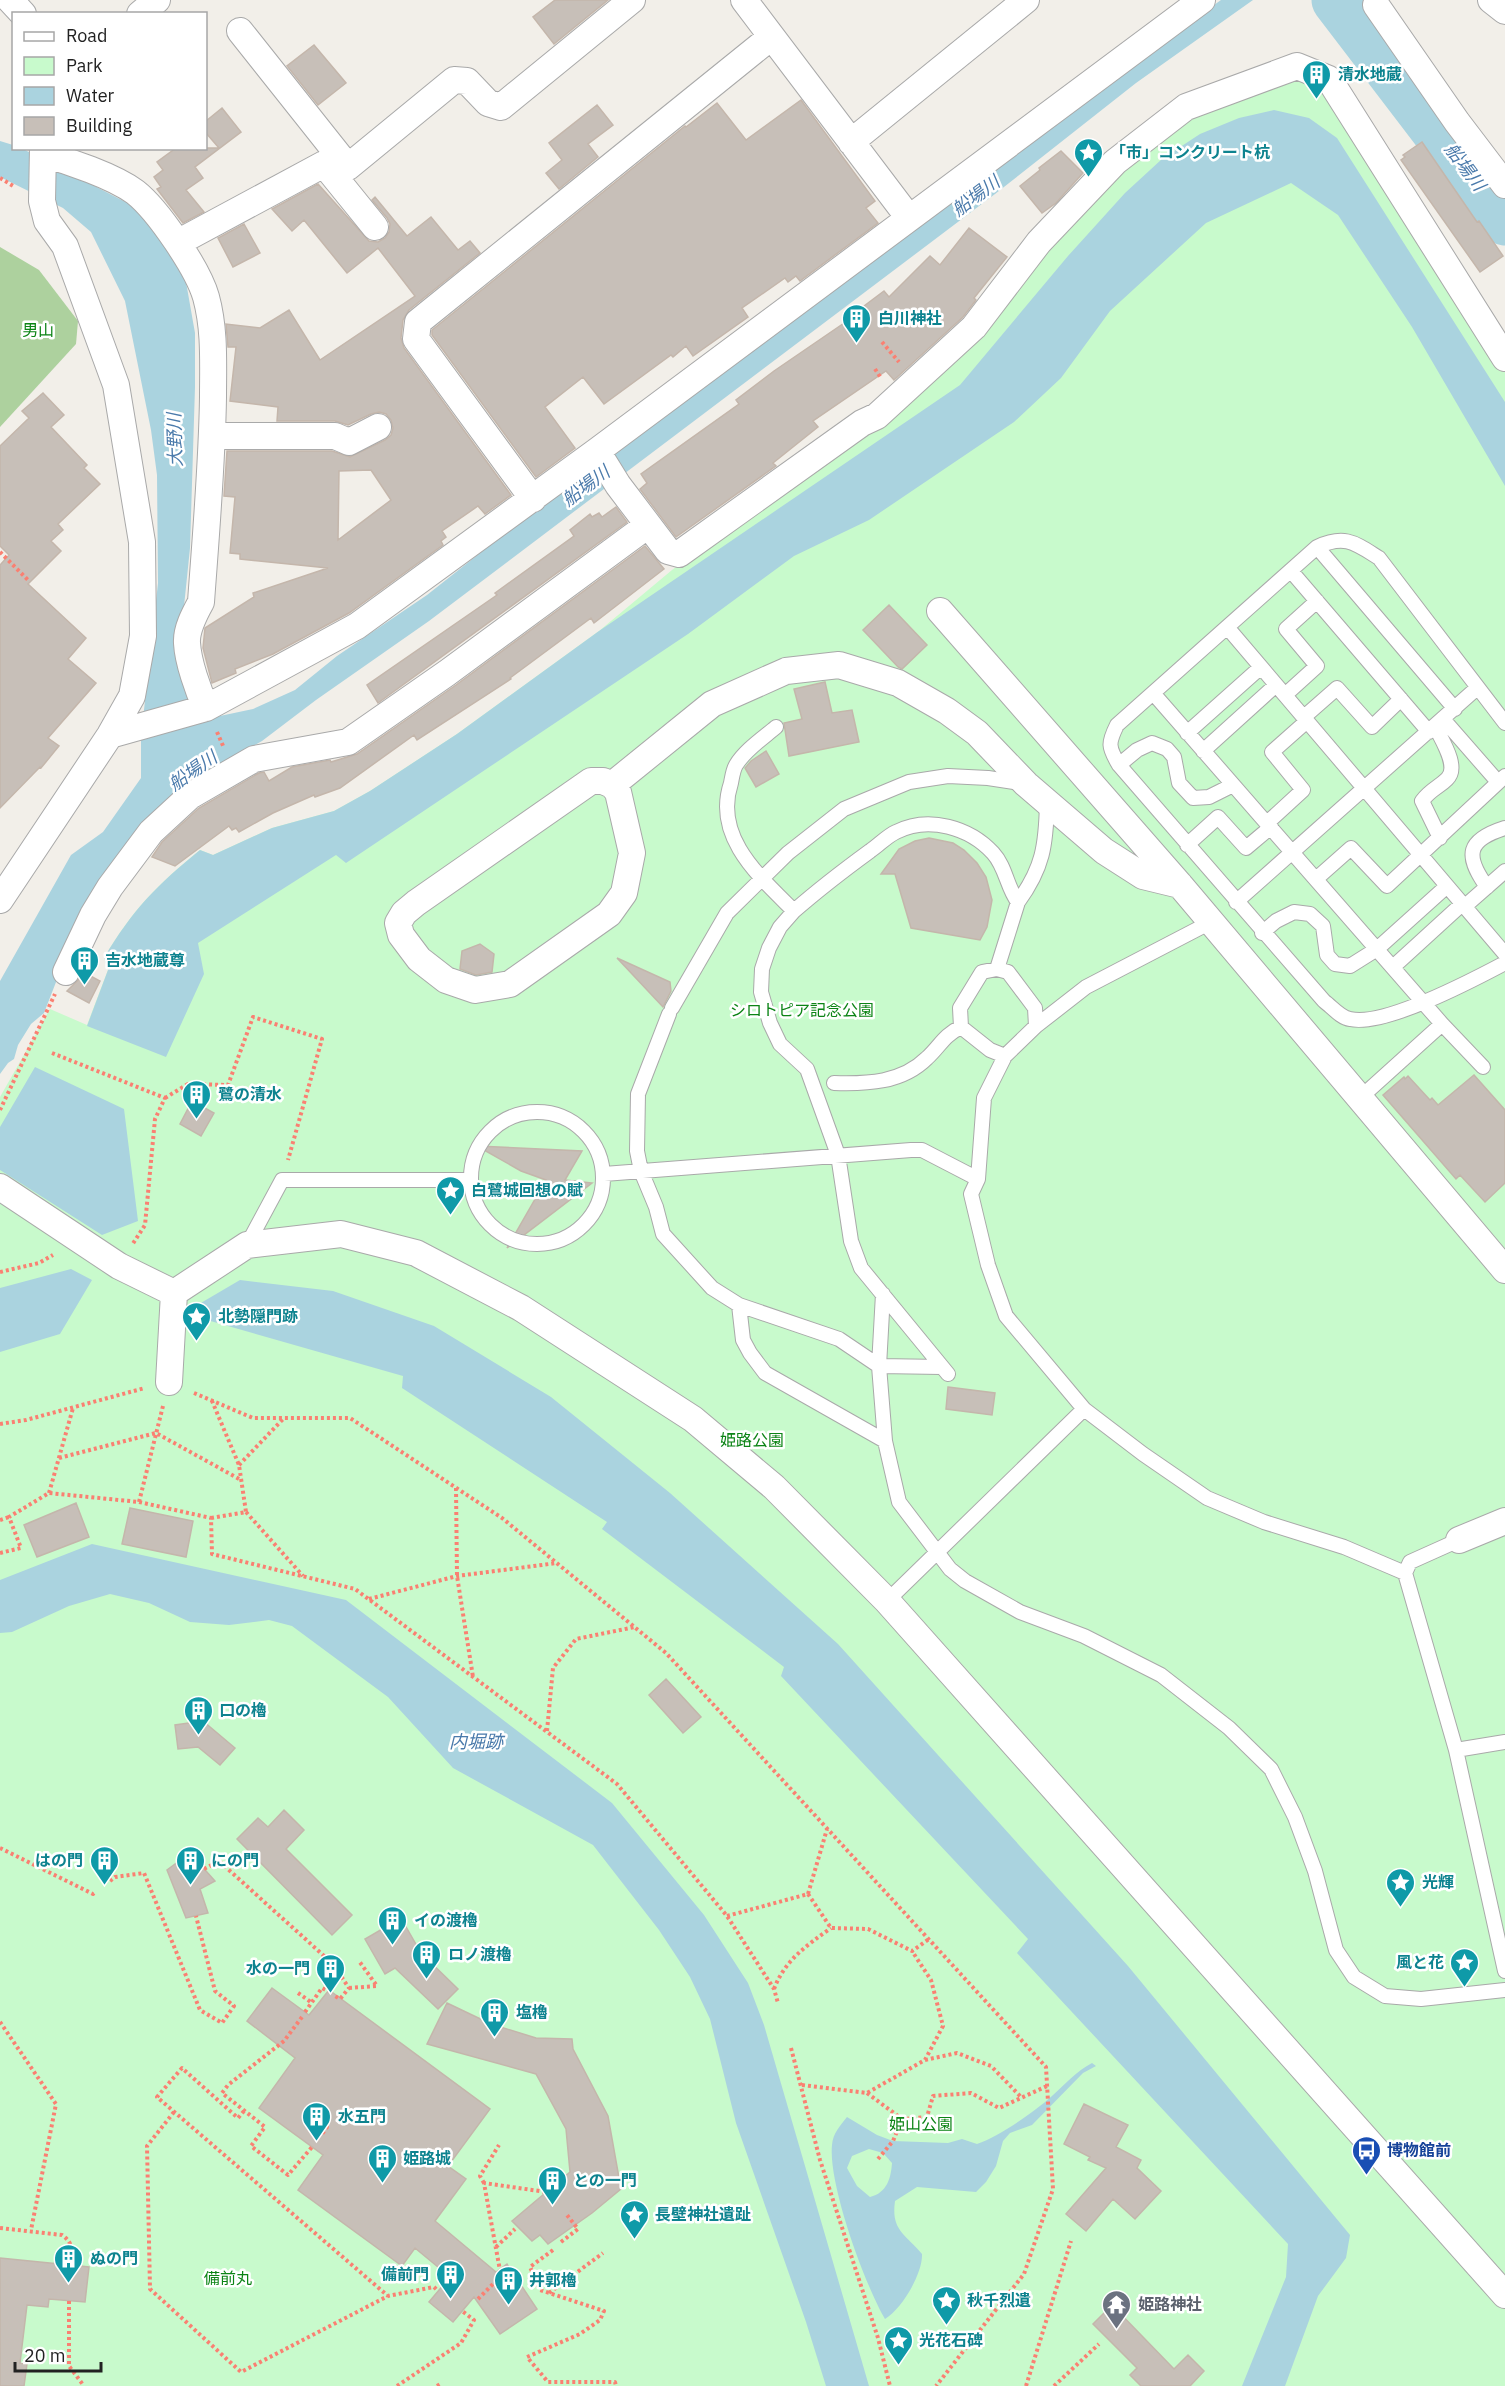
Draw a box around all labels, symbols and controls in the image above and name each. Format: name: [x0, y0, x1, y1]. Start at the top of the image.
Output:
legend: [12, 12, 207, 150]
text: Road: [66, 24, 107, 47]
text: Park: [66, 54, 103, 77]
building icon: 清水地蔵: [1301, 58, 1333, 100]
place label: 清水地蔵: [1338, 64, 1402, 84]
text: Water: [66, 84, 115, 107]
text: Building: [66, 114, 133, 137]
place icon: 「市」コンクリート杭: [1073, 136, 1105, 178]
water label: 船場川: [1440, 138, 1492, 197]
place label: 「市」コンクリート杭: [1110, 142, 1270, 162]
water label: 船場川: [947, 169, 1006, 221]
building icon: 白川神社: [841, 302, 873, 344]
place label: 白川神社: [878, 308, 942, 328]
park label: 男山: [22, 320, 54, 340]
water label: 大野川: [162, 411, 187, 467]
water label: 船場川: [557, 459, 616, 511]
water label: 船場川: [164, 745, 223, 795]
building icon: 吉水地蔵尊: [68, 944, 100, 986]
place label: 吉水地蔵尊: [105, 950, 185, 970]
park label: シロトピア記念公園: [730, 1000, 874, 1020]
building icon: 鷺の清水: [181, 1078, 213, 1120]
place label: 鷺の清水: [218, 1084, 282, 1104]
place icon: 白鷺城回想の賦: [434, 1174, 466, 1216]
place label: 白鷺城回想の賦: [471, 1180, 583, 1200]
place icon: 北勢隠門跡: [181, 1300, 213, 1342]
place label: 北勢隠門跡: [218, 1306, 298, 1326]
park label: 姫路公園: [720, 1430, 784, 1450]
building icon: 口の櫓: [182, 1694, 214, 1736]
place label: 口の櫓: [219, 1700, 267, 1720]
water label: 内堀跡: [449, 1730, 506, 1753]
building icon: はの門: [88, 1844, 120, 1886]
building icon: にの門: [174, 1844, 206, 1886]
place label: はの門: [35, 1850, 83, 1870]
place label: にの門: [211, 1850, 259, 1870]
place icon: 光輝: [1385, 1866, 1417, 1908]
place label: 光輝: [1422, 1872, 1454, 1892]
building icon: イの渡櫓: [377, 1904, 409, 1946]
place label: イの渡櫓: [414, 1910, 478, 1930]
building icon: ロノ渡櫓: [411, 1938, 443, 1980]
place label: ロノ渡櫓: [448, 1944, 512, 1964]
place icon: 風と花: [1449, 1946, 1481, 1988]
building icon: 水の一門: [315, 1952, 347, 1994]
place label: 風と花: [1396, 1952, 1444, 1972]
place label: 水の一門: [246, 1958, 310, 1978]
building icon: 塩櫓: [479, 1996, 511, 2038]
place label: 塩櫓: [516, 2002, 548, 2022]
building icon: 水五門: [301, 2100, 333, 2142]
place label: 水五門: [338, 2106, 386, 2126]
park label: 姫山公園: [889, 2114, 953, 2134]
bus stop icon: 博物館前: [1350, 2134, 1382, 2176]
place label: 博物館前: [1387, 2140, 1451, 2160]
building icon: 姫路城: [366, 2142, 398, 2184]
place label: 姫路城: [403, 2148, 451, 2168]
building icon: との一門: [536, 2164, 568, 2206]
place label: との一門: [573, 2170, 637, 2190]
place icon: 長壁神社遺趾: [618, 2198, 650, 2240]
place label: 長壁神社遺趾: [655, 2204, 751, 2224]
building icon: ぬの門: [53, 2242, 85, 2284]
place label: ぬの門: [90, 2248, 138, 2268]
building icon: 備前門: [434, 2258, 466, 2300]
place label: 備前門: [381, 2264, 429, 2284]
building icon: 井郭櫓: [492, 2264, 524, 2306]
park label: 備前丸: [204, 2268, 252, 2288]
place label: 井郭櫓: [529, 2270, 577, 2290]
place icon: 秋千烈遺: [930, 2284, 962, 2326]
temple icon: 姫路神社: [1101, 2288, 1133, 2330]
place label: 秋千烈遺: [967, 2290, 1031, 2310]
place label: 姫路神社: [1138, 2294, 1202, 2314]
place icon: 光花石碑: [882, 2324, 914, 2366]
place label: 光花石碑: [919, 2330, 983, 2350]
scale bar: [15, 2335, 100, 2373]
text: 20 m: [24, 2344, 66, 2367]

